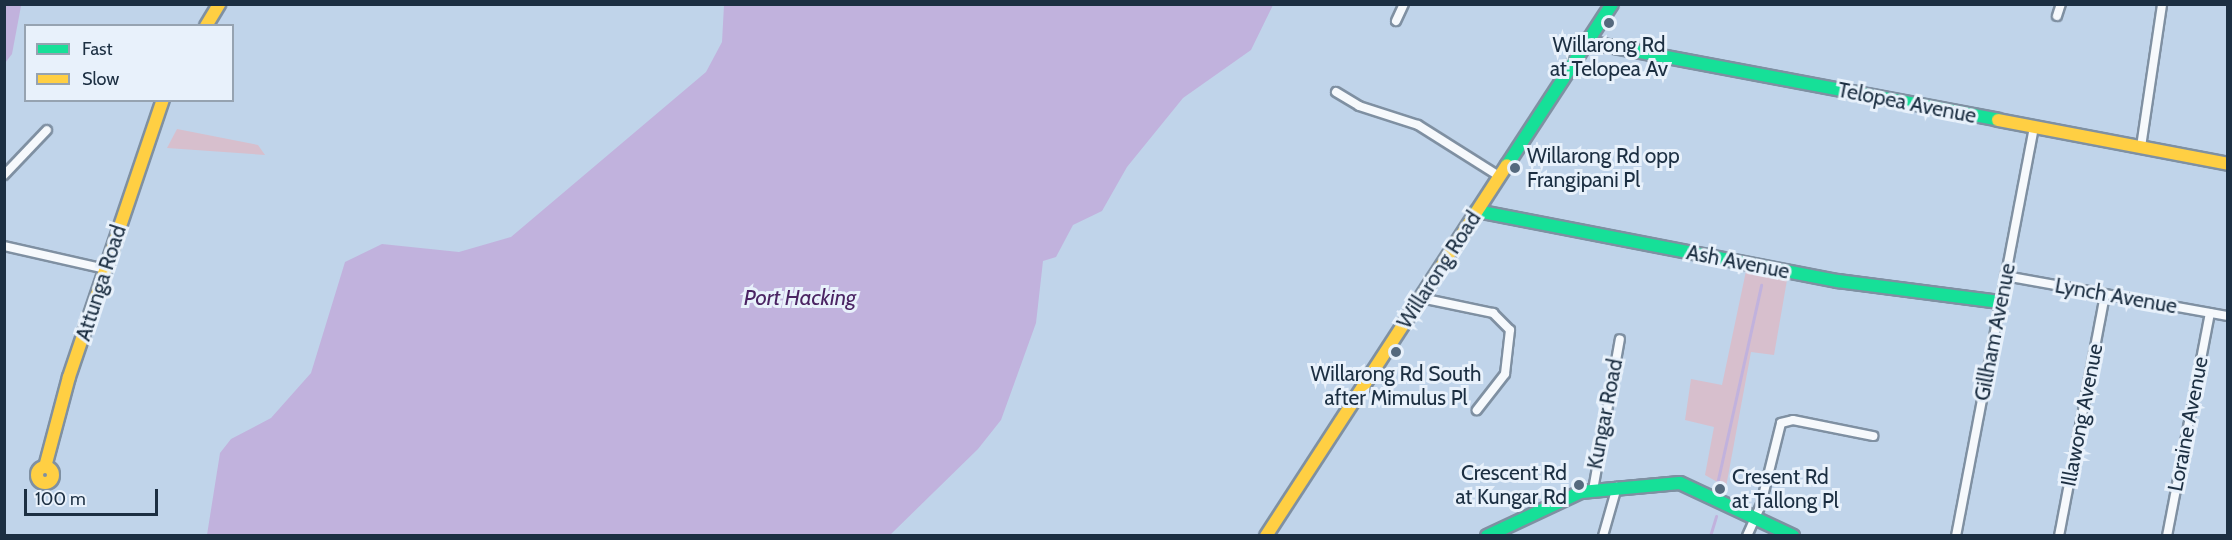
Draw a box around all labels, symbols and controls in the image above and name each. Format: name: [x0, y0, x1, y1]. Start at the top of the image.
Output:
marker: Willarong Rd at Telopea Av: [1602, 16, 1616, 30]
legend: [24, 24, 234, 102]
place label: Willarong Rd at Telopea Av: [1550, 32, 1668, 82]
text: Fast: [82, 38, 113, 60]
text: Slow: [82, 68, 119, 90]
street label: Telopea Avenue: [1836, 77, 1978, 129]
place label: Willarong Rd opp Frangipani Pl: [1527, 143, 1680, 193]
marker: Willarong Rd opp Frangipani Pl: [1508, 161, 1522, 175]
street label: Willarong Road: [1392, 207, 1486, 333]
street label: Attunga Road: [70, 222, 132, 344]
street label: Ash Avenue: [1684, 240, 1792, 284]
street label: Gillham Avenue: [1969, 261, 2021, 403]
street label: Lynch Avenue: [2053, 273, 2179, 319]
water label: Port Hacking: [744, 285, 856, 311]
street label: Illawong Avenue: [2056, 341, 2108, 489]
marker: Willarong Rd South after Mimulus Pl: [1389, 345, 1403, 359]
street label: Loraine Avenue: [2163, 355, 2213, 493]
street label: Kungar Road: [1582, 357, 1628, 471]
place label: Willarong Rd South after Mimulus Pl: [1311, 361, 1481, 411]
place label: Crescent Rd at Kungar Rd: [1455, 460, 1567, 510]
place label: Cresent Rd at Tallong Pl: [1732, 464, 1839, 514]
scale bar: [27, 477, 160, 515]
marker: Crescent Rd at Kungar Rd: [1572, 478, 1586, 492]
marker: Cresent Rd at Tallong Pl: [1713, 482, 1727, 496]
text: 100 m: [35, 488, 86, 510]

